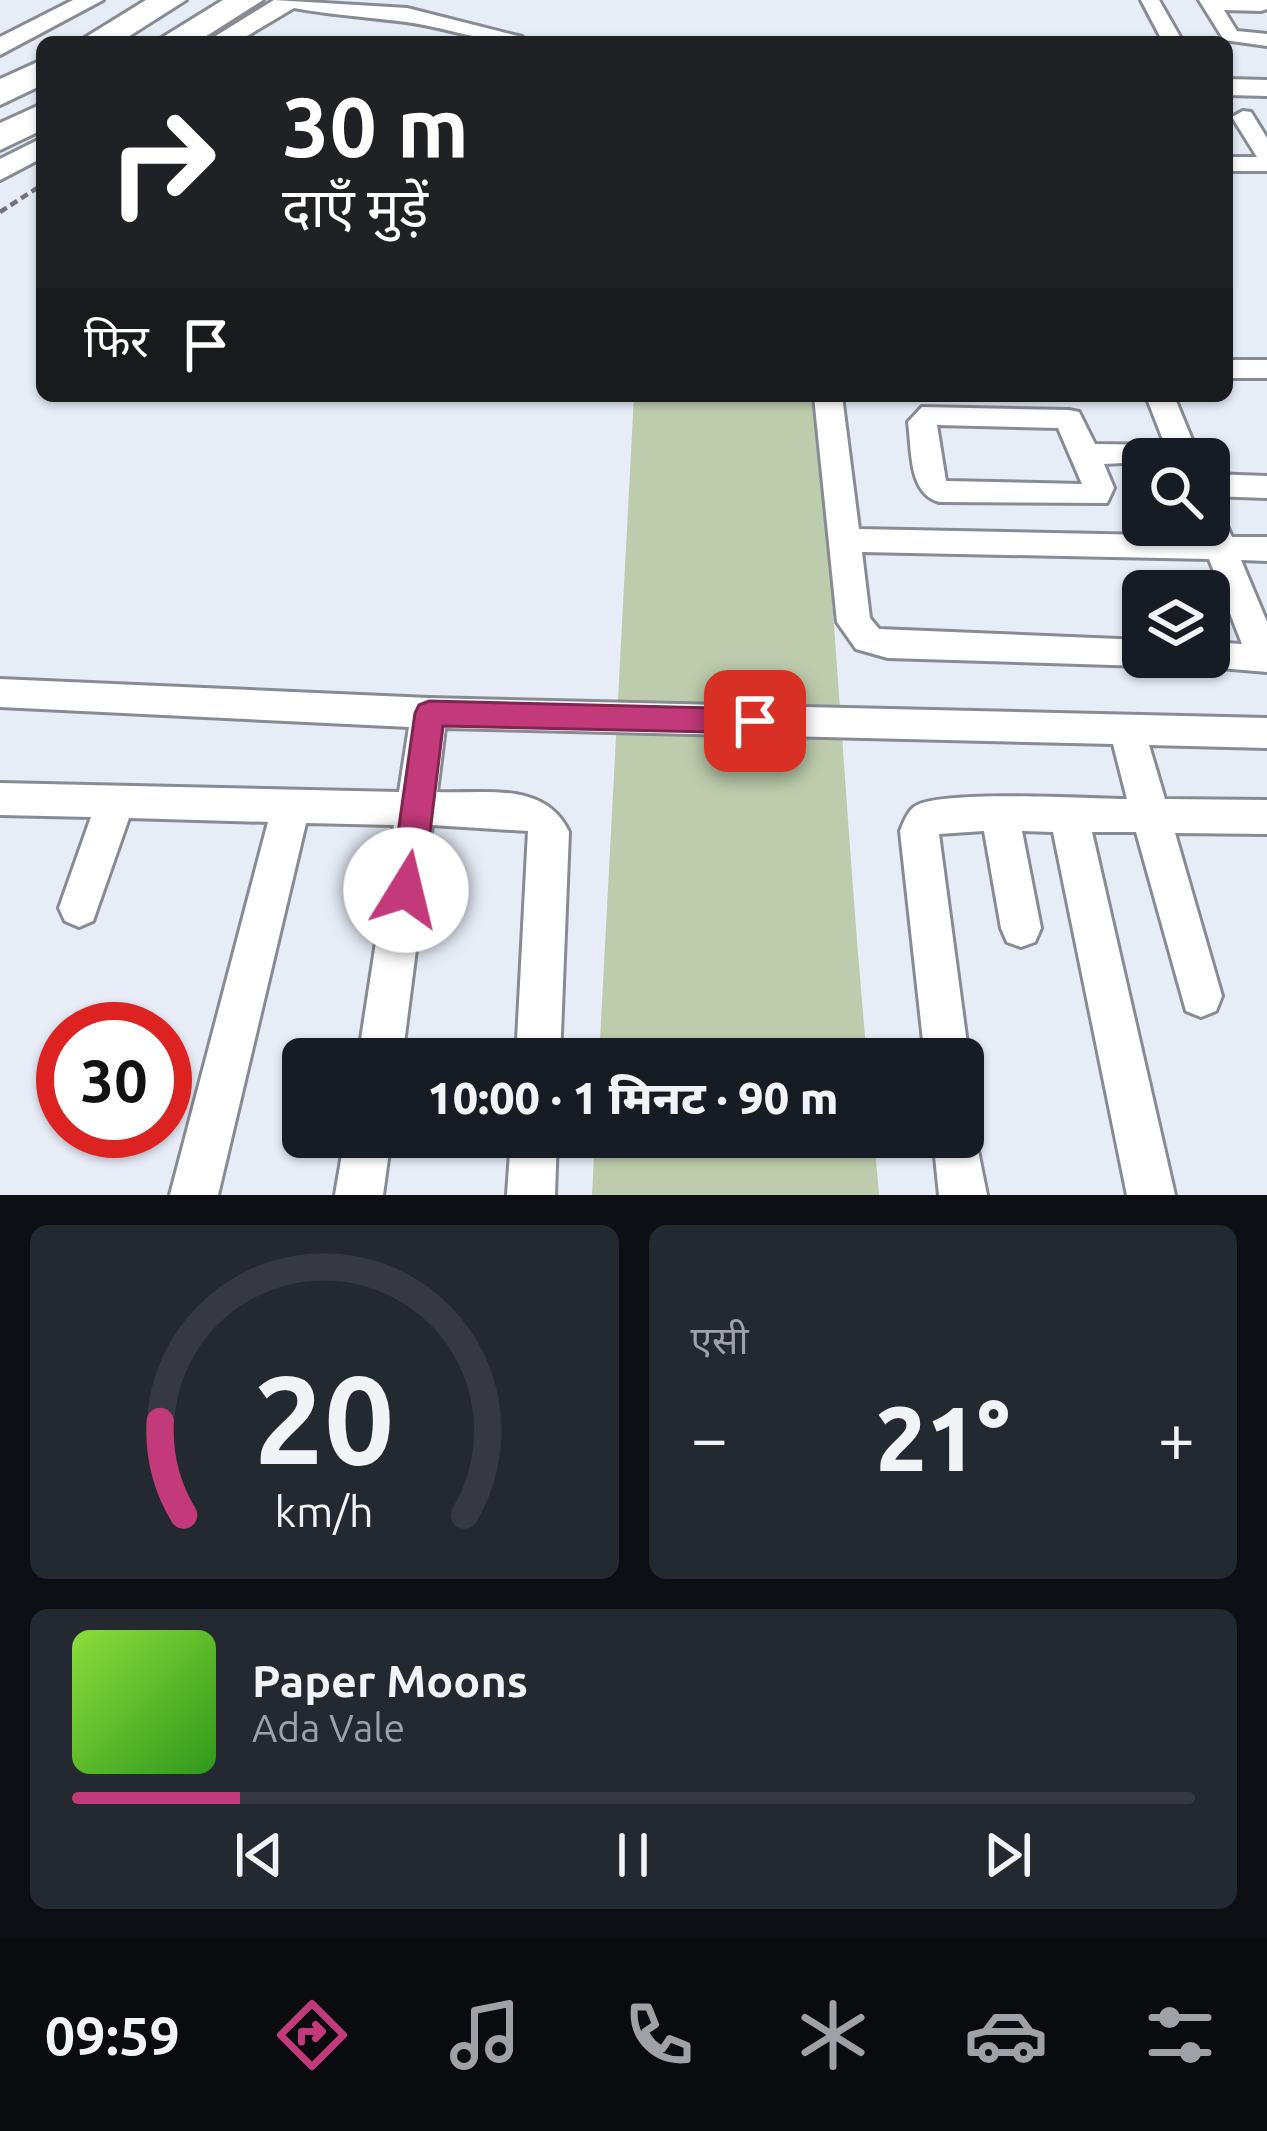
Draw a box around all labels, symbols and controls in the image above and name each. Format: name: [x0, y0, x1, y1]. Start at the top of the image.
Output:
text: 30 m: [282, 79, 469, 173]
icon: right: [84, 84, 240, 240]
text: दाएँ मुड़ें: [282, 177, 428, 237]
icon: arrive: [173, 312, 239, 378]
text: फिर: [84, 315, 149, 366]
map controls: [1122, 438, 1230, 678]
button: search: [1122, 438, 1230, 546]
button: layers: [1122, 570, 1230, 678]
pin: [704, 670, 806, 772]
icon: arrive: [722, 688, 788, 754]
position arrow: [343, 827, 469, 953]
speed limit sign: 30: [36, 1002, 192, 1158]
text: 10:00 · 1 मिनट · 90 m: [427, 1072, 839, 1123]
text: एसी: [691, 1318, 749, 1361]
text: 20: [254, 1348, 395, 1488]
text: 21°: [876, 1387, 1010, 1488]
text: −: [691, 1400, 728, 1474]
text: +: [1158, 1400, 1195, 1474]
text: km/h: [275, 1487, 374, 1535]
text: Paper Moons: [252, 1655, 528, 1706]
text: Ada Vale: [252, 1706, 405, 1749]
icon: previous: [226, 1822, 292, 1888]
icon: pause: [600, 1822, 666, 1888]
icon: next: [975, 1822, 1041, 1888]
icon: directions: [270, 1993, 354, 2077]
icon: music: [443, 1993, 527, 2077]
icon: phone: [617, 1993, 701, 2077]
icon: climate: [791, 1993, 875, 2077]
icon: car: [964, 1993, 1048, 2077]
icon: filters: [1138, 1993, 1222, 2077]
text: 09:59: [45, 2005, 180, 2065]

